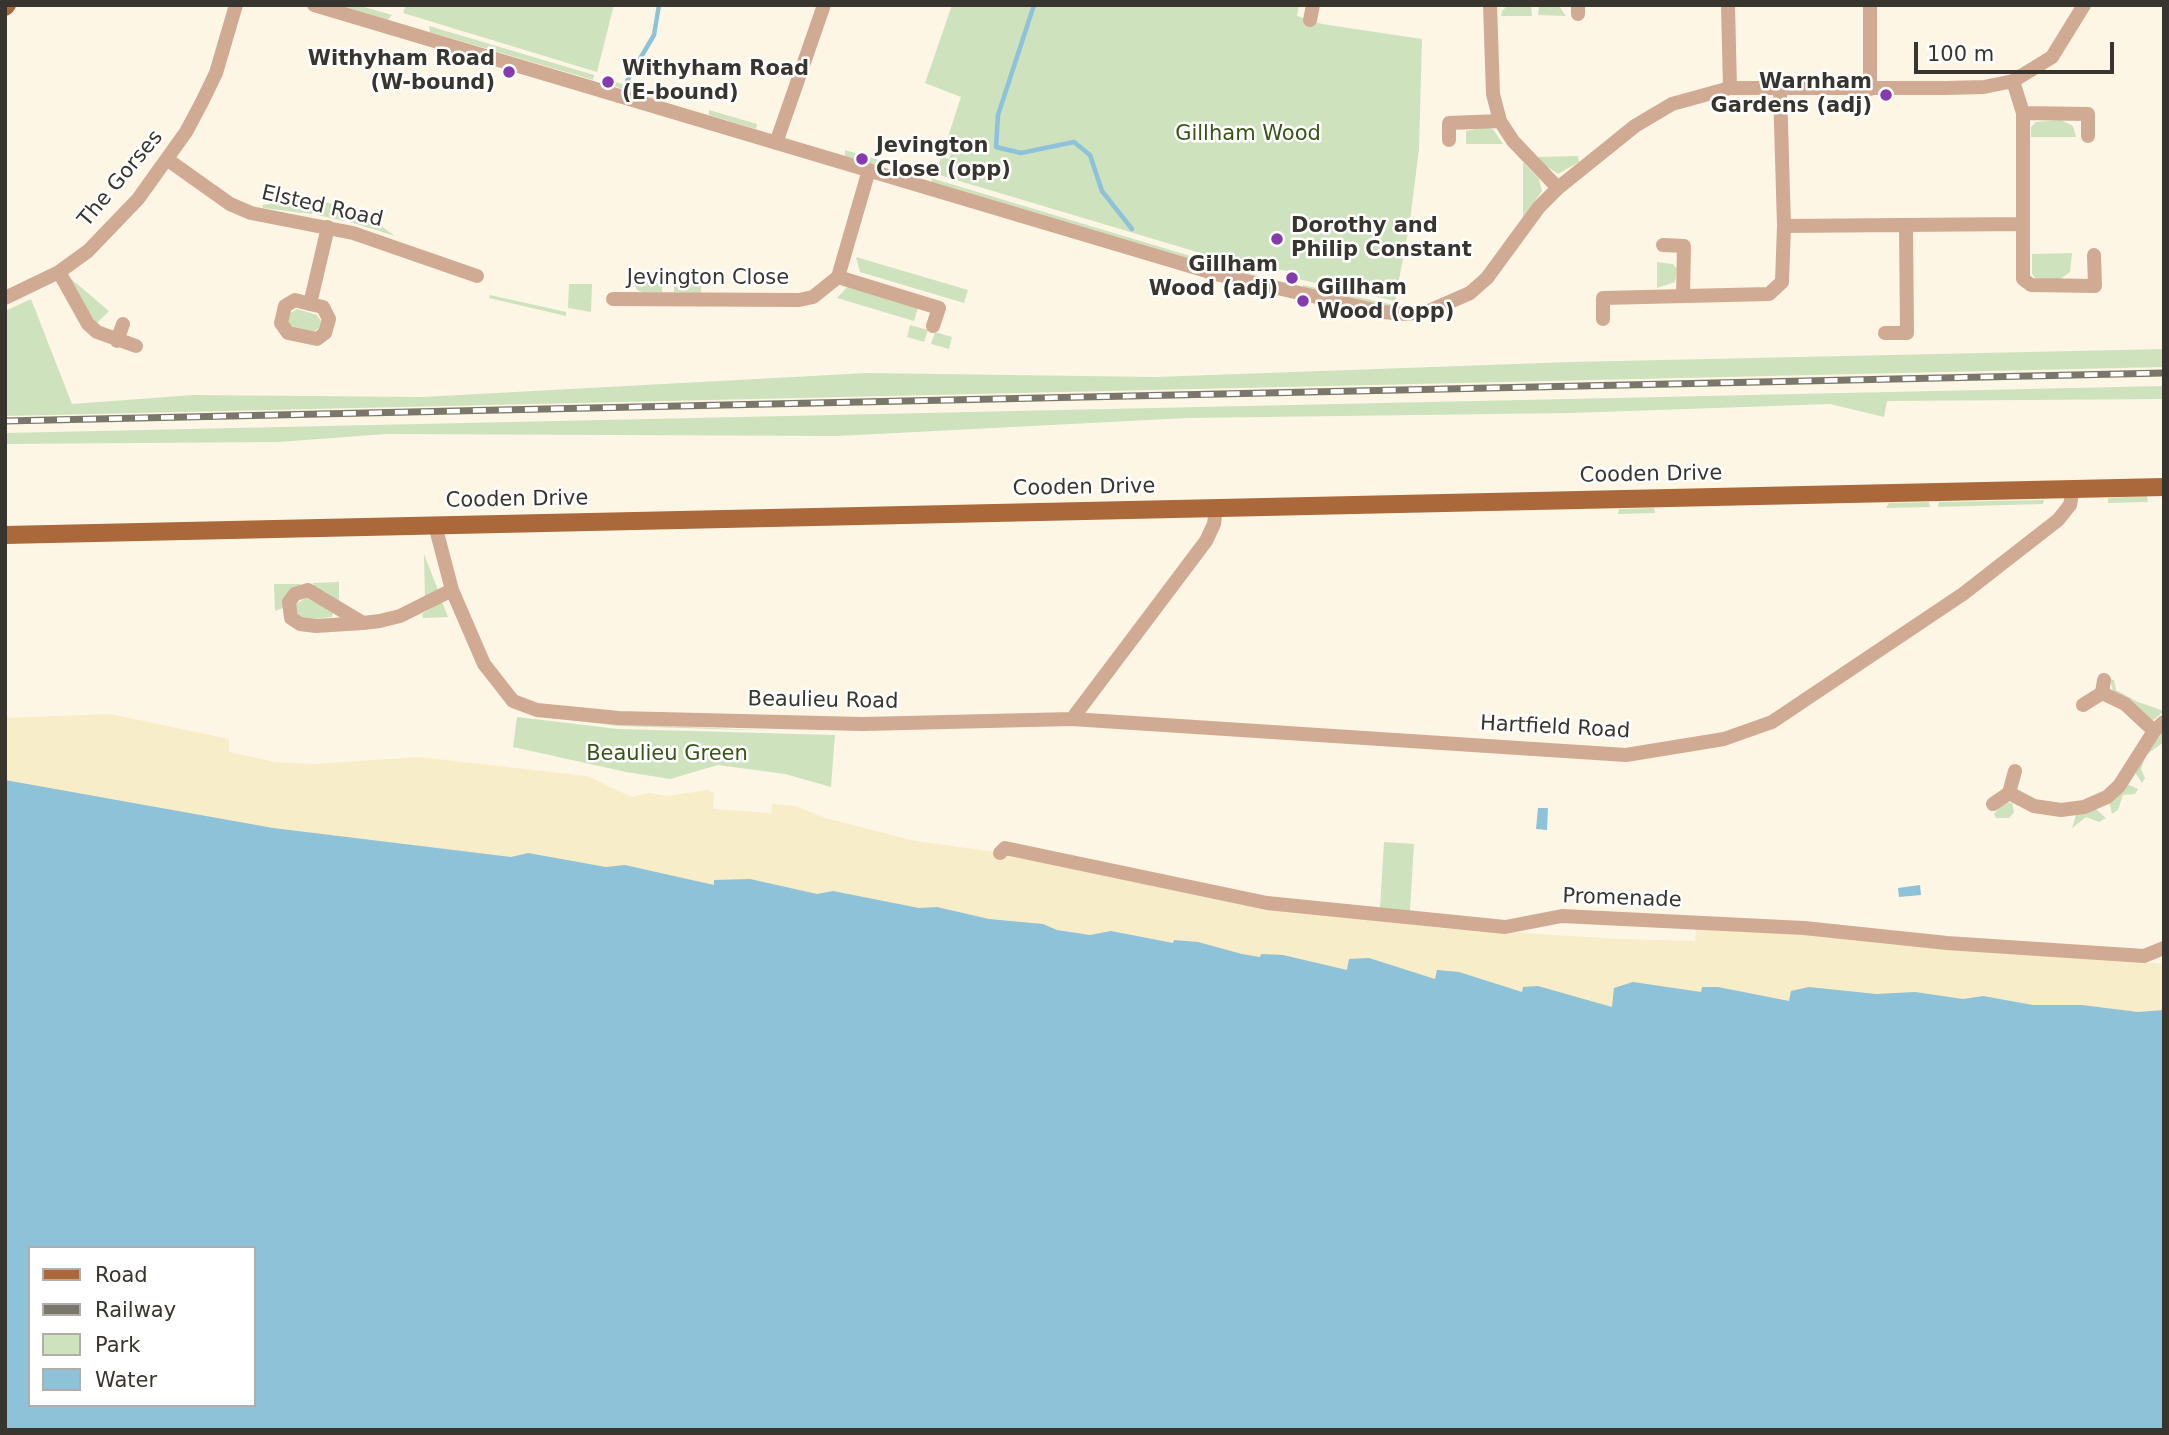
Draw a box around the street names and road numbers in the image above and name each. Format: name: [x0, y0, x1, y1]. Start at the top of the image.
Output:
street label: The Gorses: [73, 126, 169, 232]
street label: Elsted Road: [259, 181, 385, 233]
street label: Jevington Close: [627, 266, 789, 292]
street label: Cooden Drive: [1580, 461, 1722, 489]
street label: Cooden Drive: [1013, 474, 1155, 502]
street label: Cooden Drive: [446, 486, 588, 514]
street label: Beaulieu Road: [747, 687, 899, 715]
street label: Hartfield Road: [1479, 711, 1631, 745]
street label: Promenade: [1562, 884, 1682, 914]

